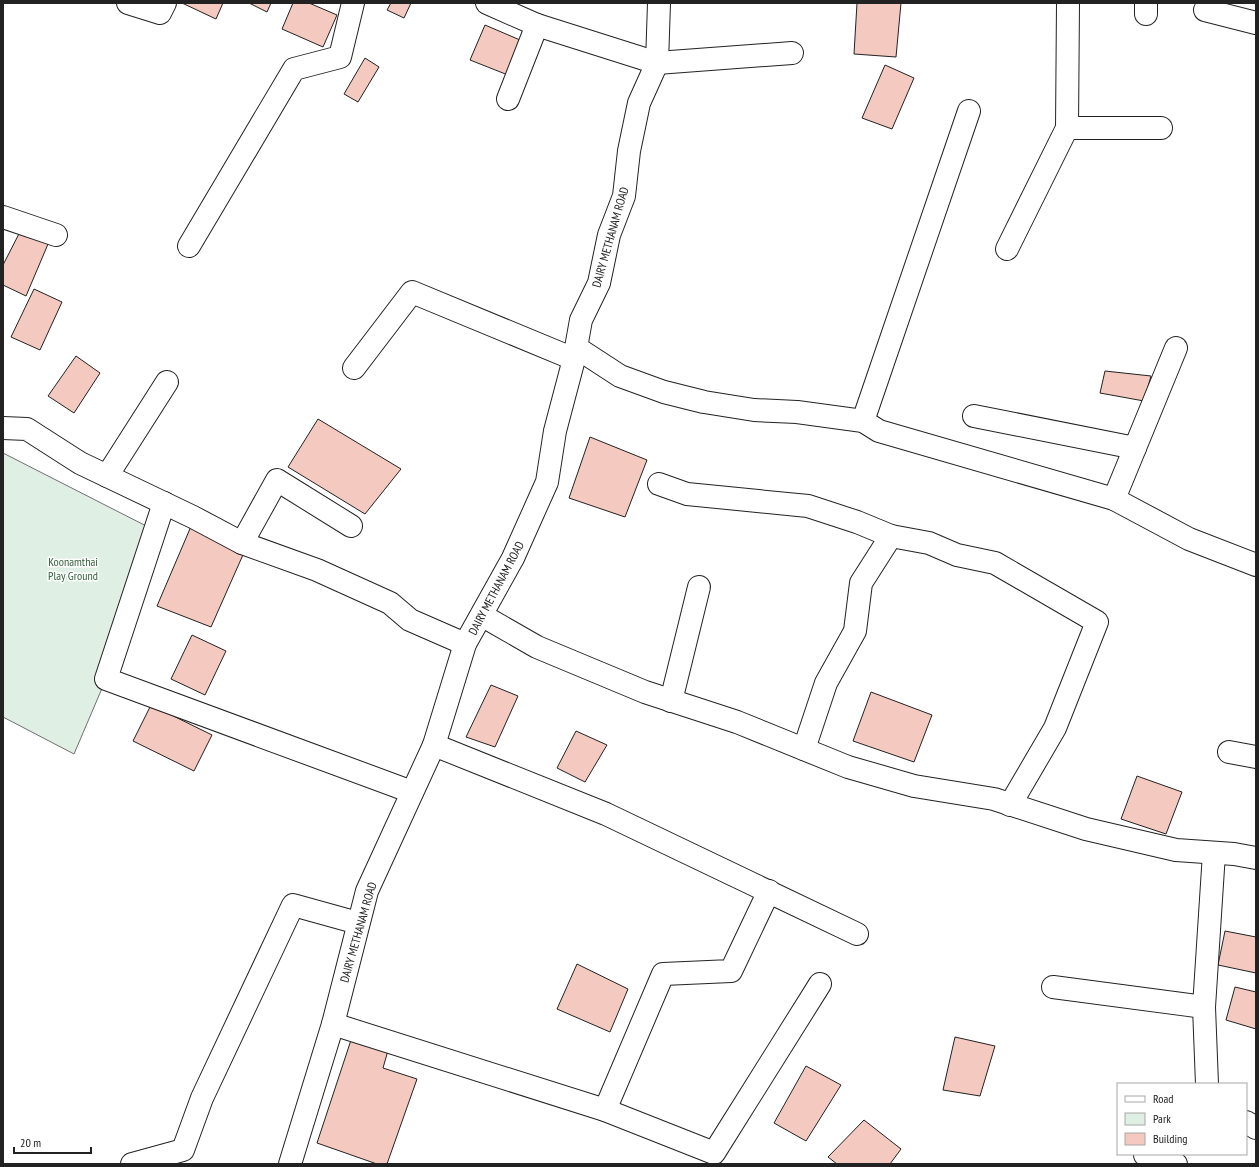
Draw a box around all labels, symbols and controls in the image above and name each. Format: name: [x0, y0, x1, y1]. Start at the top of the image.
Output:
street label: DAIRY METHANAM ROAD: [588, 185, 632, 289]
street label: DAIRY METHANAM ROAD: [465, 539, 527, 637]
park label: Koonamthai Play Ground: [48, 554, 98, 583]
street label: DAIRY METHANAM ROAD: [336, 880, 380, 984]
legend: [1117, 1083, 1247, 1155]
text: Road: [1153, 1091, 1173, 1106]
text: Park: [1153, 1111, 1171, 1126]
scale bar: [14, 1129, 91, 1155]
text: Building: [1153, 1131, 1188, 1146]
text: 20 m: [20, 1135, 41, 1150]

